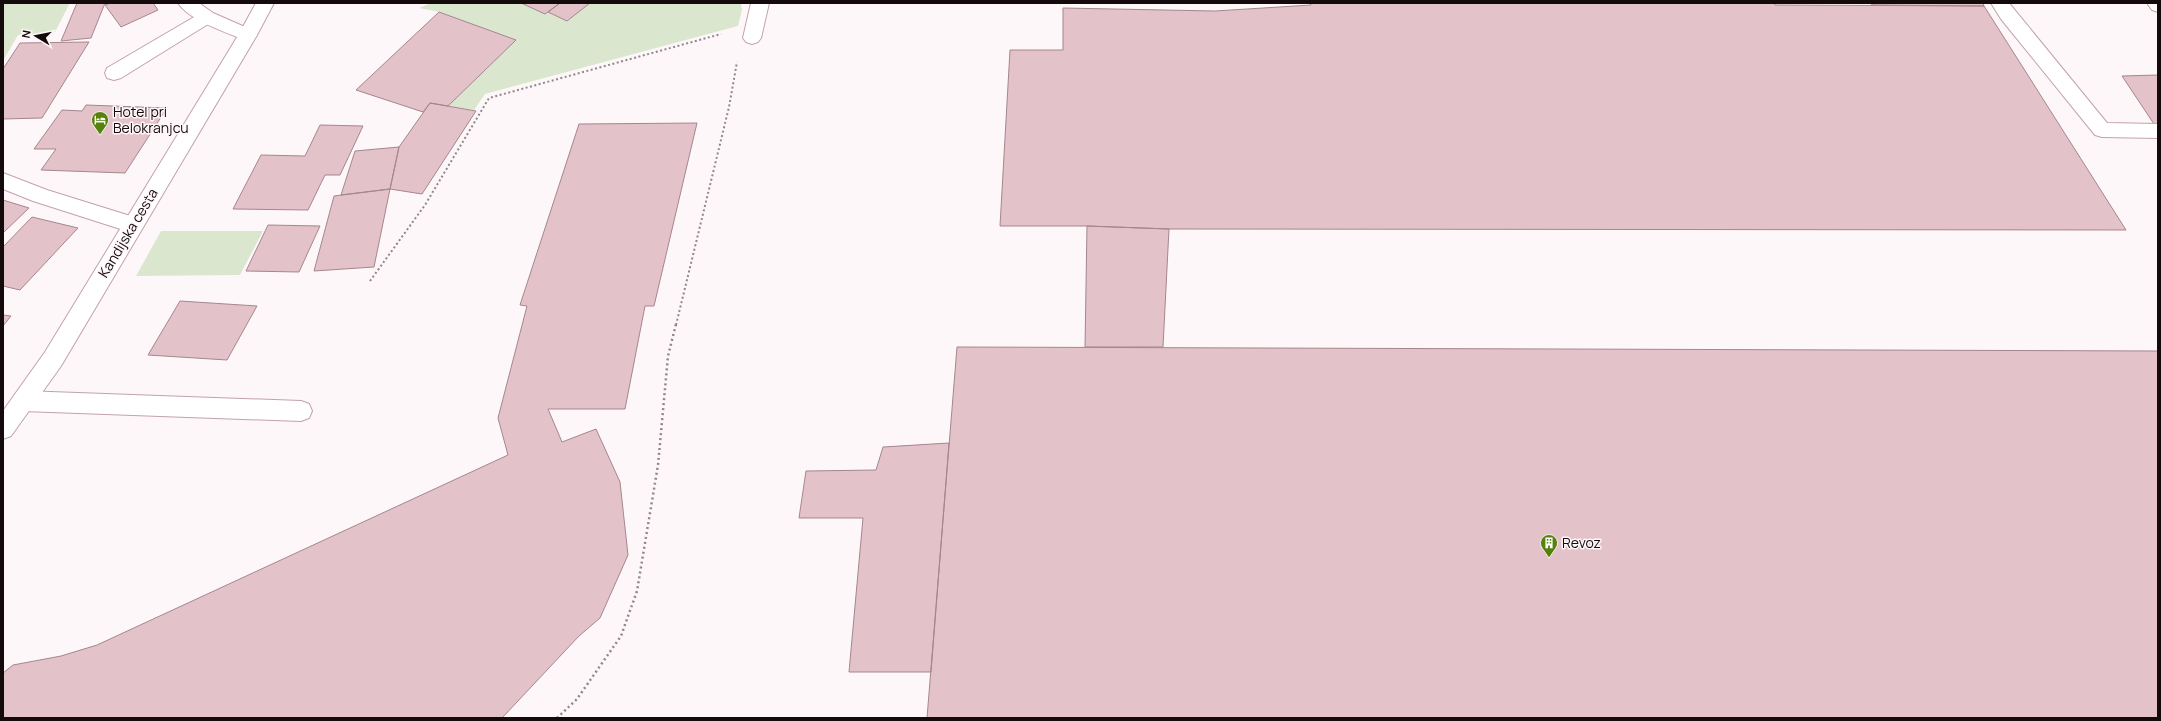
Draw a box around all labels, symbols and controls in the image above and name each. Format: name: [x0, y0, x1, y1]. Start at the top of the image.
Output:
north arrow: [16, 16, 56, 56]
text: N: [18, 29, 34, 39]
place label: Hotel pri Belokranjcu: [113, 102, 189, 137]
hotel icon: Hotel pri Belokranjcu: [90, 110, 110, 135]
street label: Kandijska cesta: [93, 185, 162, 281]
building icon: Revoz: [1539, 533, 1559, 558]
place label: Revoz: [1562, 533, 1601, 552]

